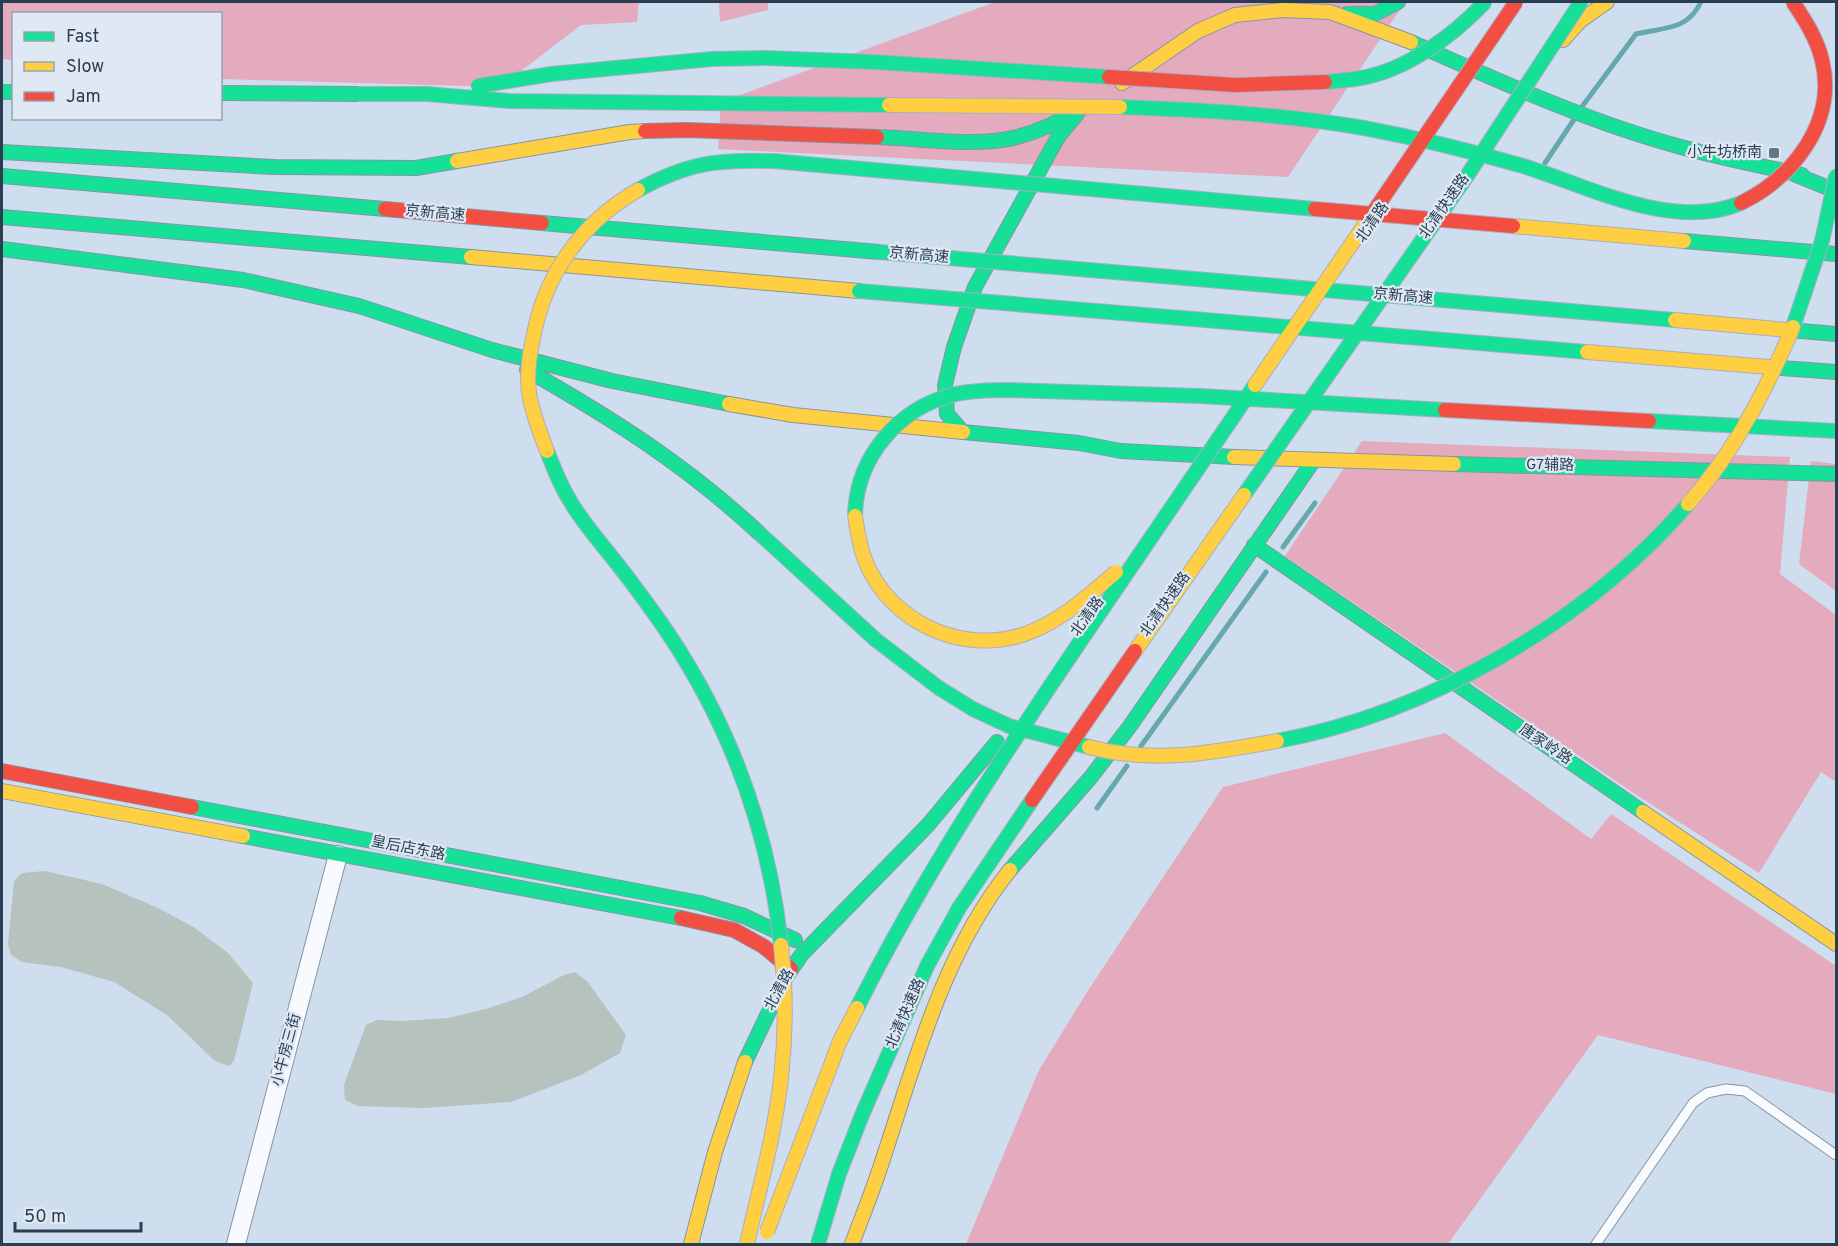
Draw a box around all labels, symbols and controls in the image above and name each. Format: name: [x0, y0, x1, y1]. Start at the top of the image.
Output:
legend: [12, 12, 222, 120]
text: Fast: [66, 26, 99, 49]
text: Slow: [66, 56, 104, 79]
text: Jam: [66, 86, 101, 109]
place label: 小牛坊桥南: [1687, 143, 1762, 163]
marker: 小牛坊桥南: [1767, 146, 1781, 160]
street label: 北清快速路: [1415, 170, 1474, 243]
street label: 北清路: [1351, 199, 1394, 247]
street label: 京新高速: [404, 202, 466, 226]
street label: 京新高速: [888, 244, 950, 268]
street label: 京新高速: [1372, 285, 1434, 309]
street label: G7辅路: [1526, 456, 1574, 476]
street label: 北清快速路: [1136, 568, 1195, 641]
street label: 北清路: [1066, 593, 1109, 641]
street label: 唐家岭路: [1515, 720, 1576, 770]
street label: 皇后店东路: [369, 833, 447, 865]
street label: 北清路: [760, 965, 799, 1014]
street label: 北清快速路: [881, 975, 930, 1052]
street label: 小牛房三街: [268, 1011, 306, 1089]
scale bar: [15, 1195, 141, 1233]
text: 50 m: [24, 1206, 66, 1229]

